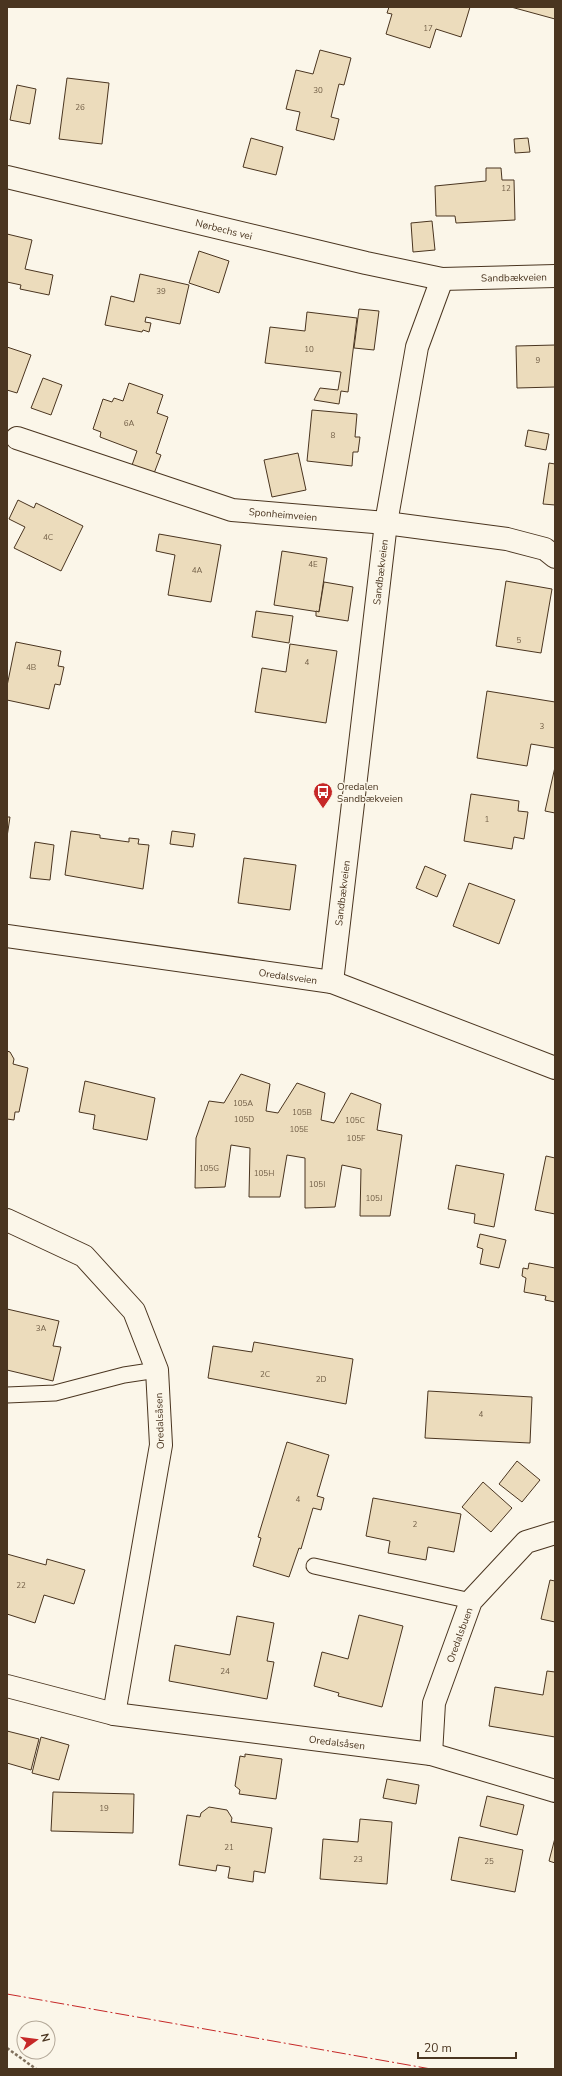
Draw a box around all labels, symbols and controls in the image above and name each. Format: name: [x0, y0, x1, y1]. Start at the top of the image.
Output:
house number: 17: [423, 23, 433, 34]
house number: 30: [313, 85, 323, 96]
house number: 26: [75, 102, 85, 113]
house number: 12: [501, 183, 511, 194]
street label: Nørbechs vei: [194, 216, 254, 244]
street label: Sandbækveien: [481, 270, 547, 286]
house number: 39: [156, 286, 166, 297]
house number: 10: [304, 344, 314, 355]
house number: 9: [536, 355, 541, 366]
house number: 6A: [124, 418, 134, 429]
house number: 8: [331, 430, 336, 441]
street label: Sponheimveien: [248, 505, 318, 525]
house number: 4C: [43, 532, 54, 543]
street label: Sandbækveien: [370, 539, 392, 606]
house number: 4E: [308, 559, 318, 570]
house number: 4A: [192, 565, 202, 576]
house number: 5: [517, 635, 522, 646]
house number: 4: [305, 657, 310, 668]
house number: 4B: [26, 662, 36, 673]
house number: 3: [540, 721, 545, 732]
place label: Oredalen Sandbækveien: [337, 780, 403, 806]
bus stop icon: Oredalen Sandbækveien: [312, 781, 334, 809]
house number: 1: [485, 814, 490, 825]
street label: Sandbækveien: [332, 860, 354, 927]
street label: Oredalsveien: [258, 966, 318, 988]
house number: 105A: [233, 1098, 253, 1109]
house number: 105B: [292, 1107, 312, 1118]
house number: 105D: [234, 1114, 254, 1125]
house number: 105C: [345, 1115, 366, 1126]
house number: 105E: [289, 1124, 309, 1135]
house number: 105F: [347, 1133, 366, 1144]
house number: 105G: [199, 1163, 219, 1174]
house number: 105H: [254, 1168, 274, 1179]
house number: 105I: [309, 1179, 325, 1190]
house number: 105J: [366, 1193, 383, 1204]
house number: 3A: [36, 1323, 46, 1334]
house number: 2C: [260, 1369, 271, 1380]
house number: 2D: [316, 1374, 326, 1385]
street label: Oredalsåsen: [152, 1393, 168, 1449]
house number: 4: [479, 1409, 484, 1420]
house number: 4: [296, 1494, 301, 1505]
house number: 2: [413, 1519, 418, 1530]
house number: 22: [16, 1580, 26, 1591]
street label: Oredalsbuen: [443, 1606, 476, 1665]
house number: 24: [220, 1666, 230, 1677]
street label: Oredalsåsen: [308, 1733, 366, 1753]
house number: 19: [99, 1803, 109, 1814]
house number: 21: [224, 1842, 234, 1853]
house number: 23: [353, 1854, 363, 1865]
house number: 25: [484, 1856, 494, 1867]
north arrow: [16, 2020, 56, 2060]
text: N: [37, 2032, 53, 2044]
scale bar: [418, 2034, 516, 2060]
text: 20 m: [424, 2040, 452, 2056]

